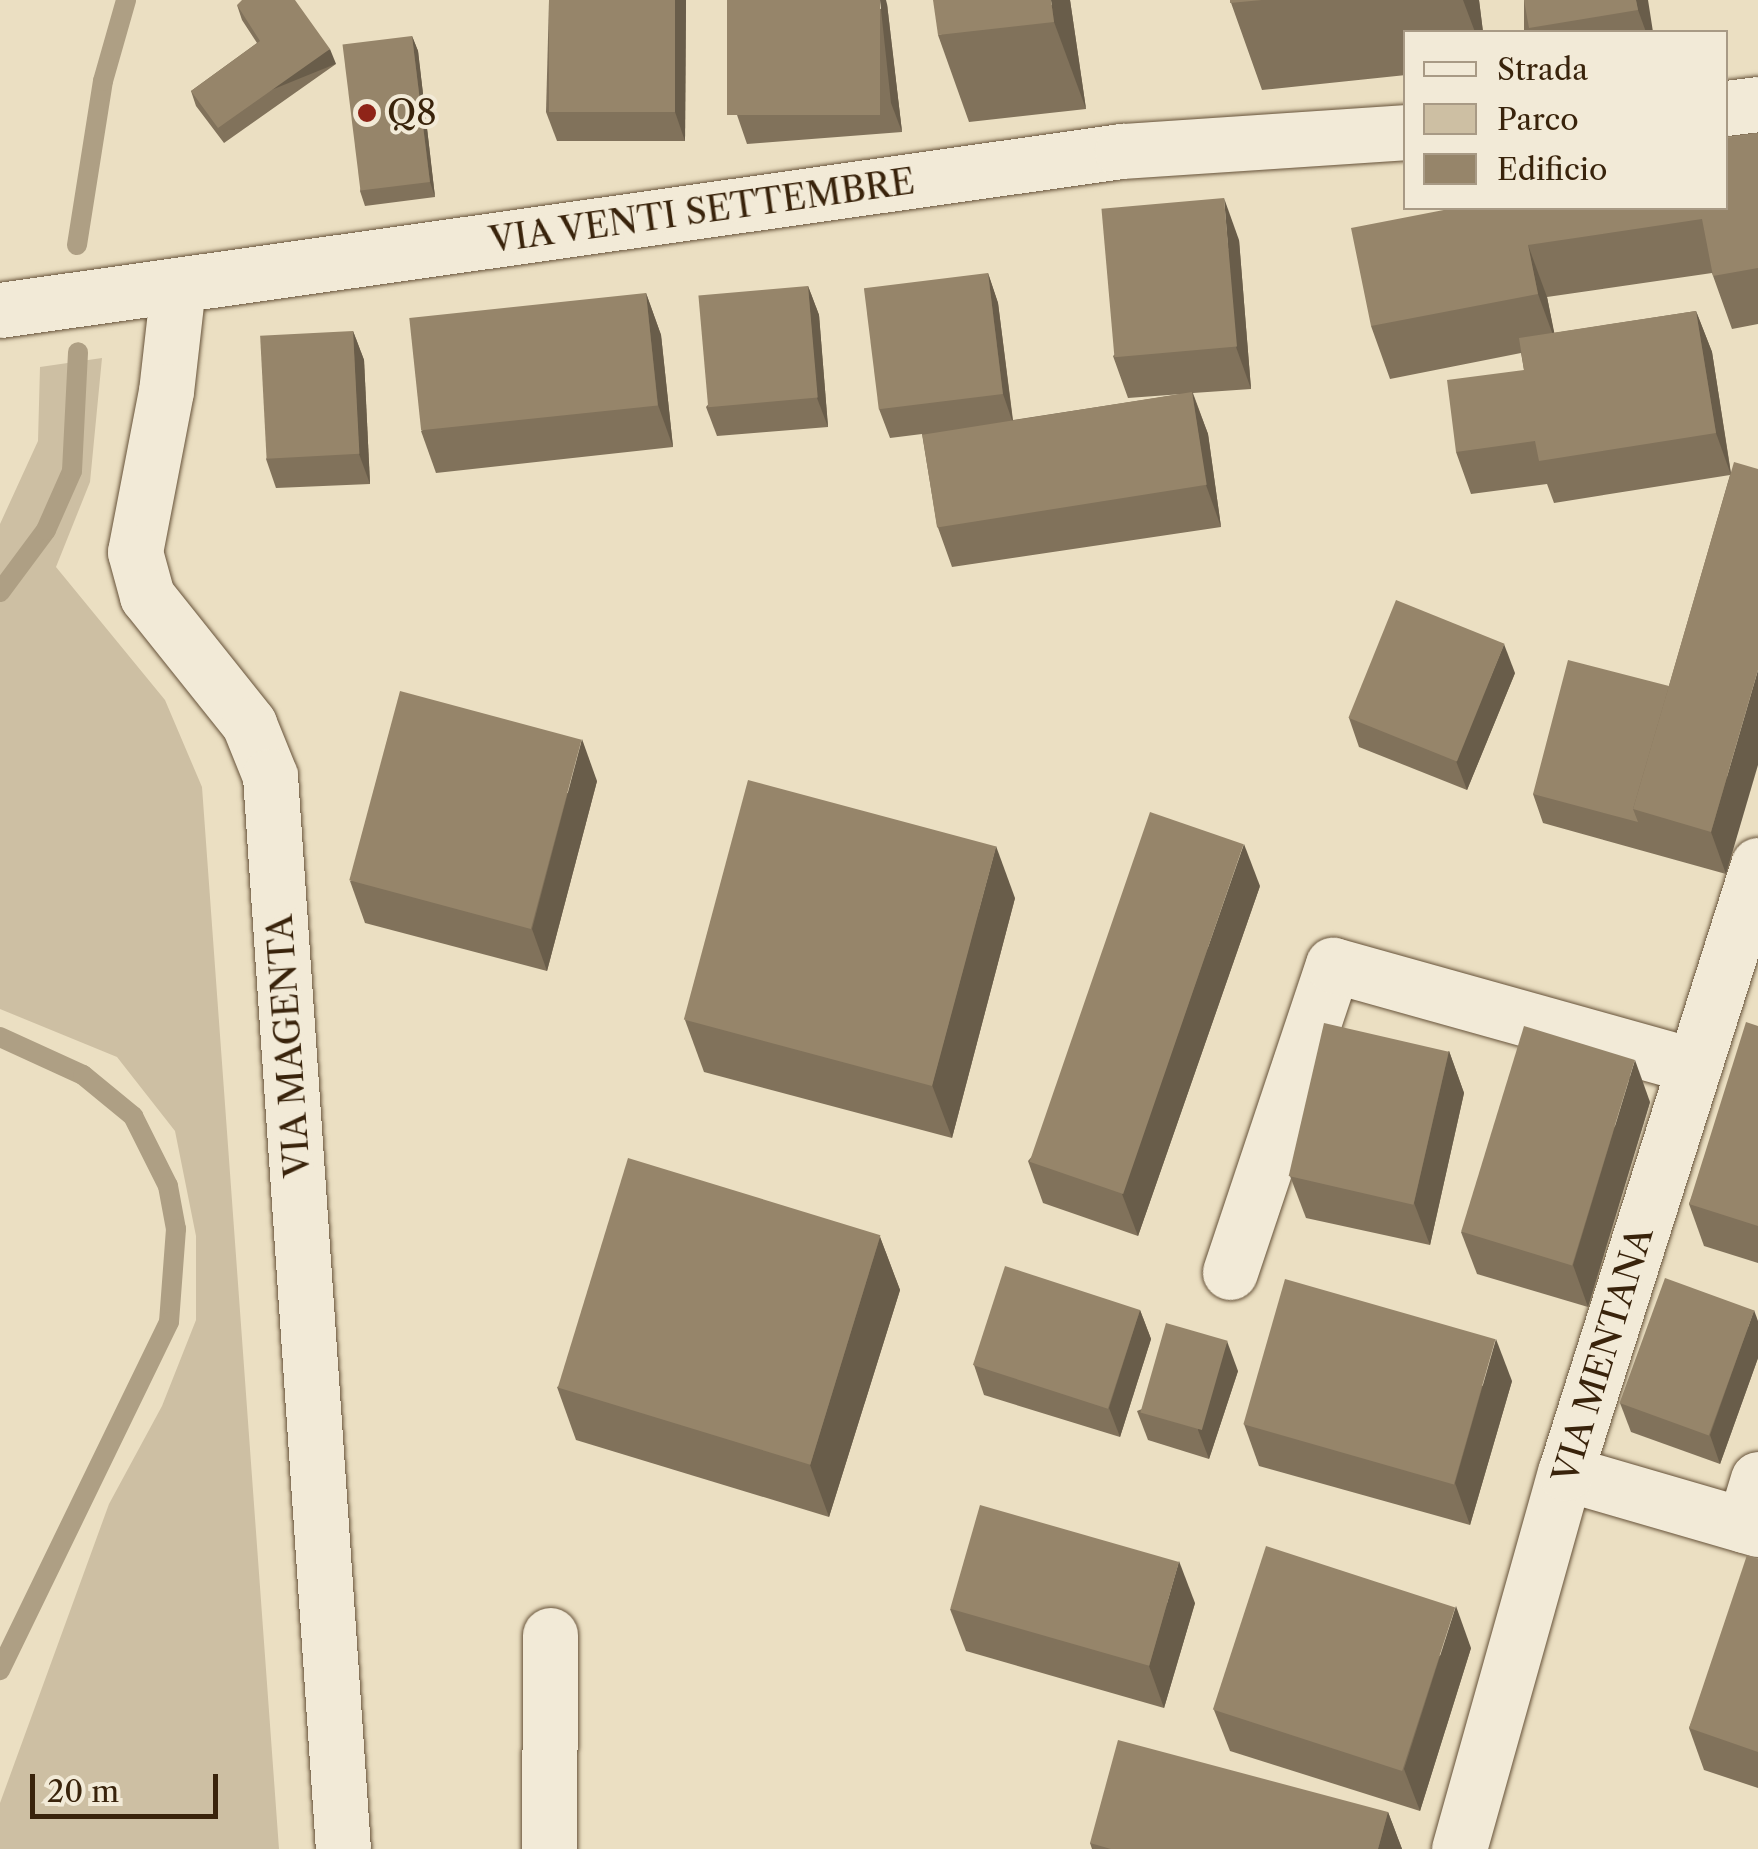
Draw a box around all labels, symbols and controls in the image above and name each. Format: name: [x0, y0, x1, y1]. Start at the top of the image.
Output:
legend: [1403, 30, 1728, 210]
text: Strada: [1497, 51, 1588, 88]
place label: Q8: [387, 92, 437, 134]
text: Parco: [1497, 101, 1579, 138]
marker: Q8: [356, 102, 378, 124]
text: Edificio: [1497, 151, 1607, 188]
street label: VIA VENTI SETTEMBRE: [485, 160, 919, 262]
street label: VIA MAGENTA: [259, 913, 319, 1179]
street label: VIA MENTANA: [1544, 1222, 1662, 1488]
scale bar: [35, 1754, 222, 1816]
text: 20 m: [47, 1773, 119, 1810]

